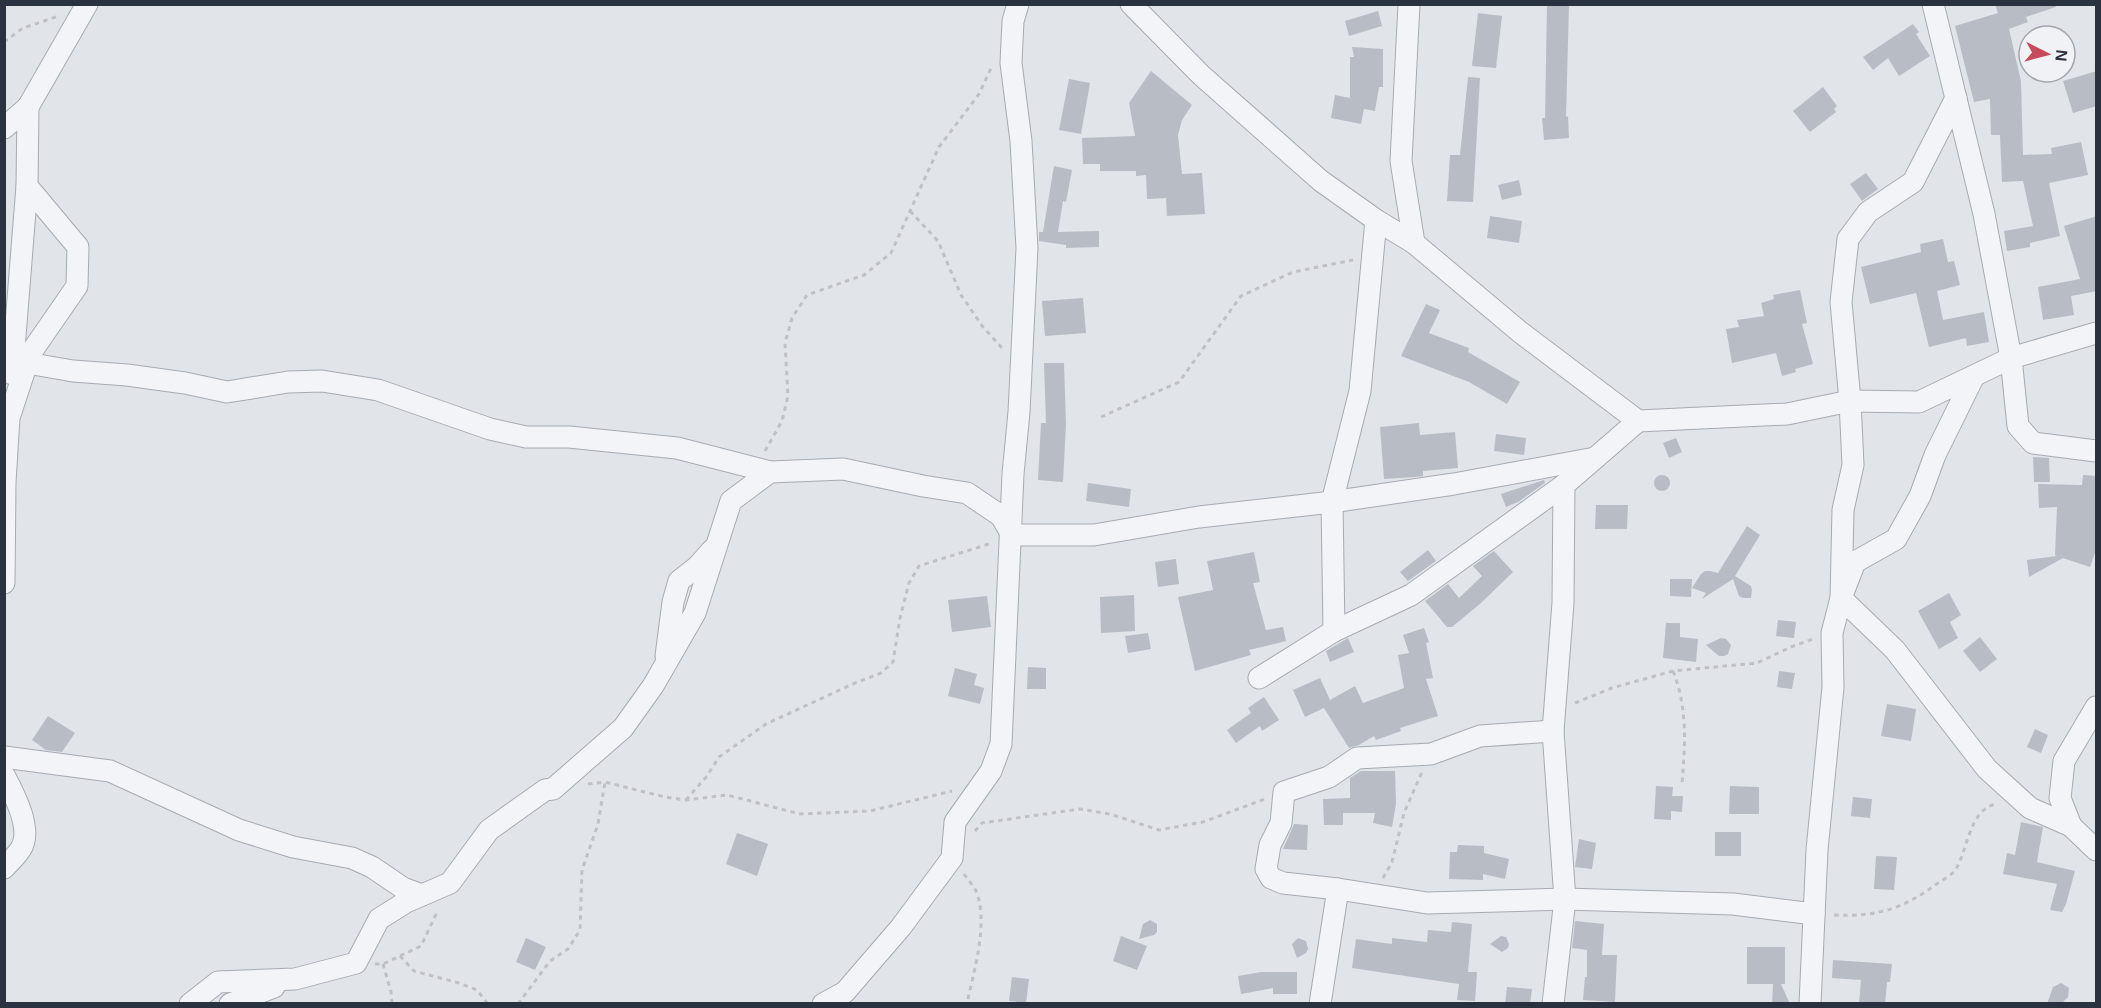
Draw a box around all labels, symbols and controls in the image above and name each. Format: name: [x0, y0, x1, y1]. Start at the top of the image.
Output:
north arrow: [2017, 24, 2077, 84]
text: N: [2052, 49, 2070, 62]

